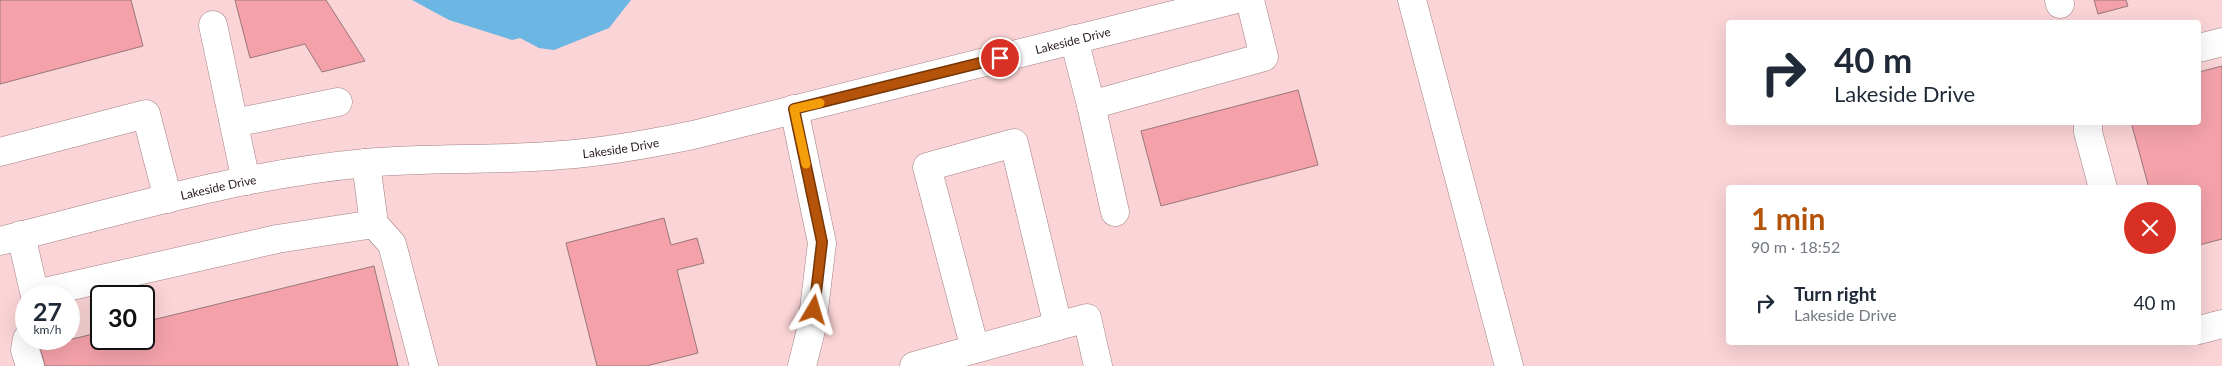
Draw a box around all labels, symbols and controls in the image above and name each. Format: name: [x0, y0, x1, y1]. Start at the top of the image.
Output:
street label: Lakeside Drive: [1034, 23, 1112, 57]
pin: [979, 37, 1021, 79]
text: 40 m: [1834, 38, 1912, 80]
icon: right: [1751, 40, 1816, 105]
icon: arrive: [986, 44, 1014, 72]
text: Lakeside Drive: [1834, 80, 1975, 107]
street label: Lakeside Drive: [582, 134, 660, 161]
street label: Lakeside Drive: [179, 171, 258, 202]
text: 1 min: [1751, 200, 1825, 236]
button: close: [2124, 202, 2176, 254]
text: 90 m · 18:52: [1751, 237, 1840, 256]
text: Turn right: [1794, 282, 1876, 305]
position arrow: [787, 283, 839, 335]
speed limit sign: 30: [90, 285, 155, 350]
icon: right: [1751, 289, 1779, 317]
text: 40 m: [2133, 291, 2176, 314]
text: 27: [33, 296, 62, 326]
text: Lakeside Drive: [1794, 305, 1897, 324]
text: km/h: [33, 322, 62, 337]

